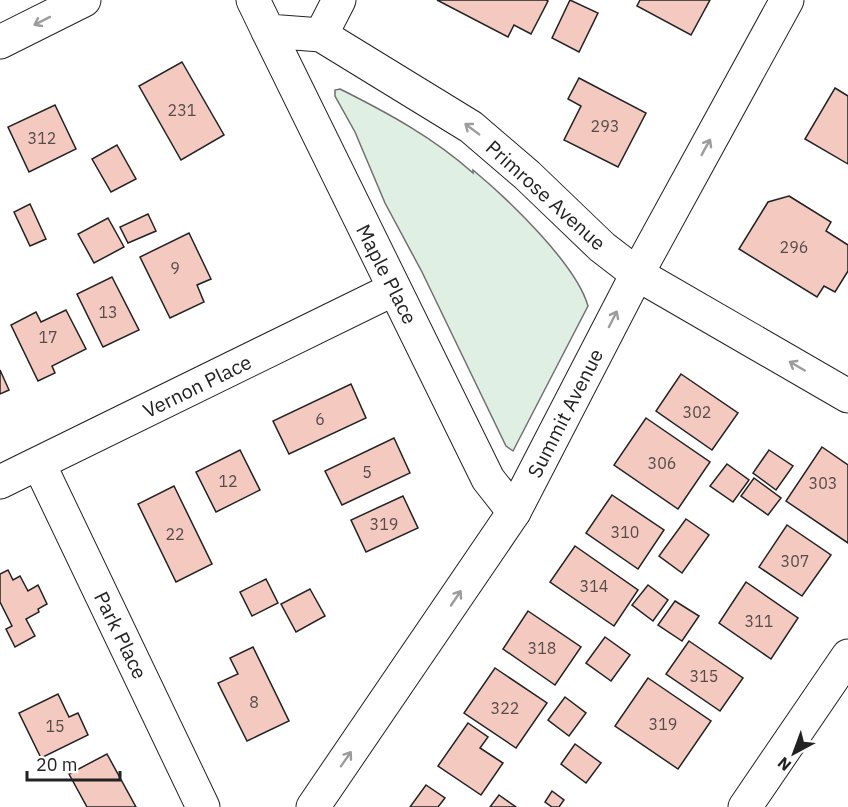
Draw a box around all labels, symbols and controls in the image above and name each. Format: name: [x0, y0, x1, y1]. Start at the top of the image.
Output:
one-way arrow: [34, 15, 51, 27]
house number: 231: [168, 100, 196, 120]
house number: 293: [591, 116, 619, 136]
one-way arrow: [464, 123, 480, 136]
house number: 312: [28, 128, 56, 148]
street label: Primrose Avenue: [480, 134, 612, 256]
one-way arrow: [700, 139, 712, 156]
street label: Maple Place: [350, 219, 424, 329]
house number: 296: [780, 237, 808, 257]
house number: 9: [170, 258, 180, 278]
house number: 13: [98, 302, 118, 322]
one-way arrow: [608, 310, 620, 328]
house number: 17: [38, 327, 58, 347]
street label: Summit Avenue: [521, 344, 609, 482]
street label: Vernon Place: [138, 348, 256, 424]
one-way arrow: [789, 360, 806, 372]
house number: 302: [683, 402, 711, 422]
house number: 6: [315, 409, 325, 429]
house number: 306: [648, 453, 676, 473]
house number: 5: [362, 462, 372, 482]
house number: 12: [218, 471, 238, 491]
house number: 303: [809, 473, 837, 493]
house number: 319: [370, 514, 398, 534]
house number: 310: [611, 522, 639, 542]
house number: 22: [165, 524, 185, 544]
house number: 307: [781, 551, 809, 571]
house number: 314: [580, 576, 608, 596]
street label: Park Place: [88, 587, 154, 683]
one-way arrow: [450, 590, 462, 607]
house number: 311: [745, 611, 773, 631]
house number: 318: [528, 638, 556, 658]
house number: 315: [690, 666, 718, 686]
house number: 8: [249, 692, 259, 712]
house number: 322: [491, 698, 519, 718]
house number: 319: [649, 714, 677, 734]
house number: 15: [45, 716, 65, 736]
north arrow: [764, 723, 824, 783]
scale bar: [27, 744, 120, 782]
one-way arrow: [340, 751, 352, 768]
text: 20 m: [36, 753, 78, 776]
text: N: [773, 753, 795, 776]

